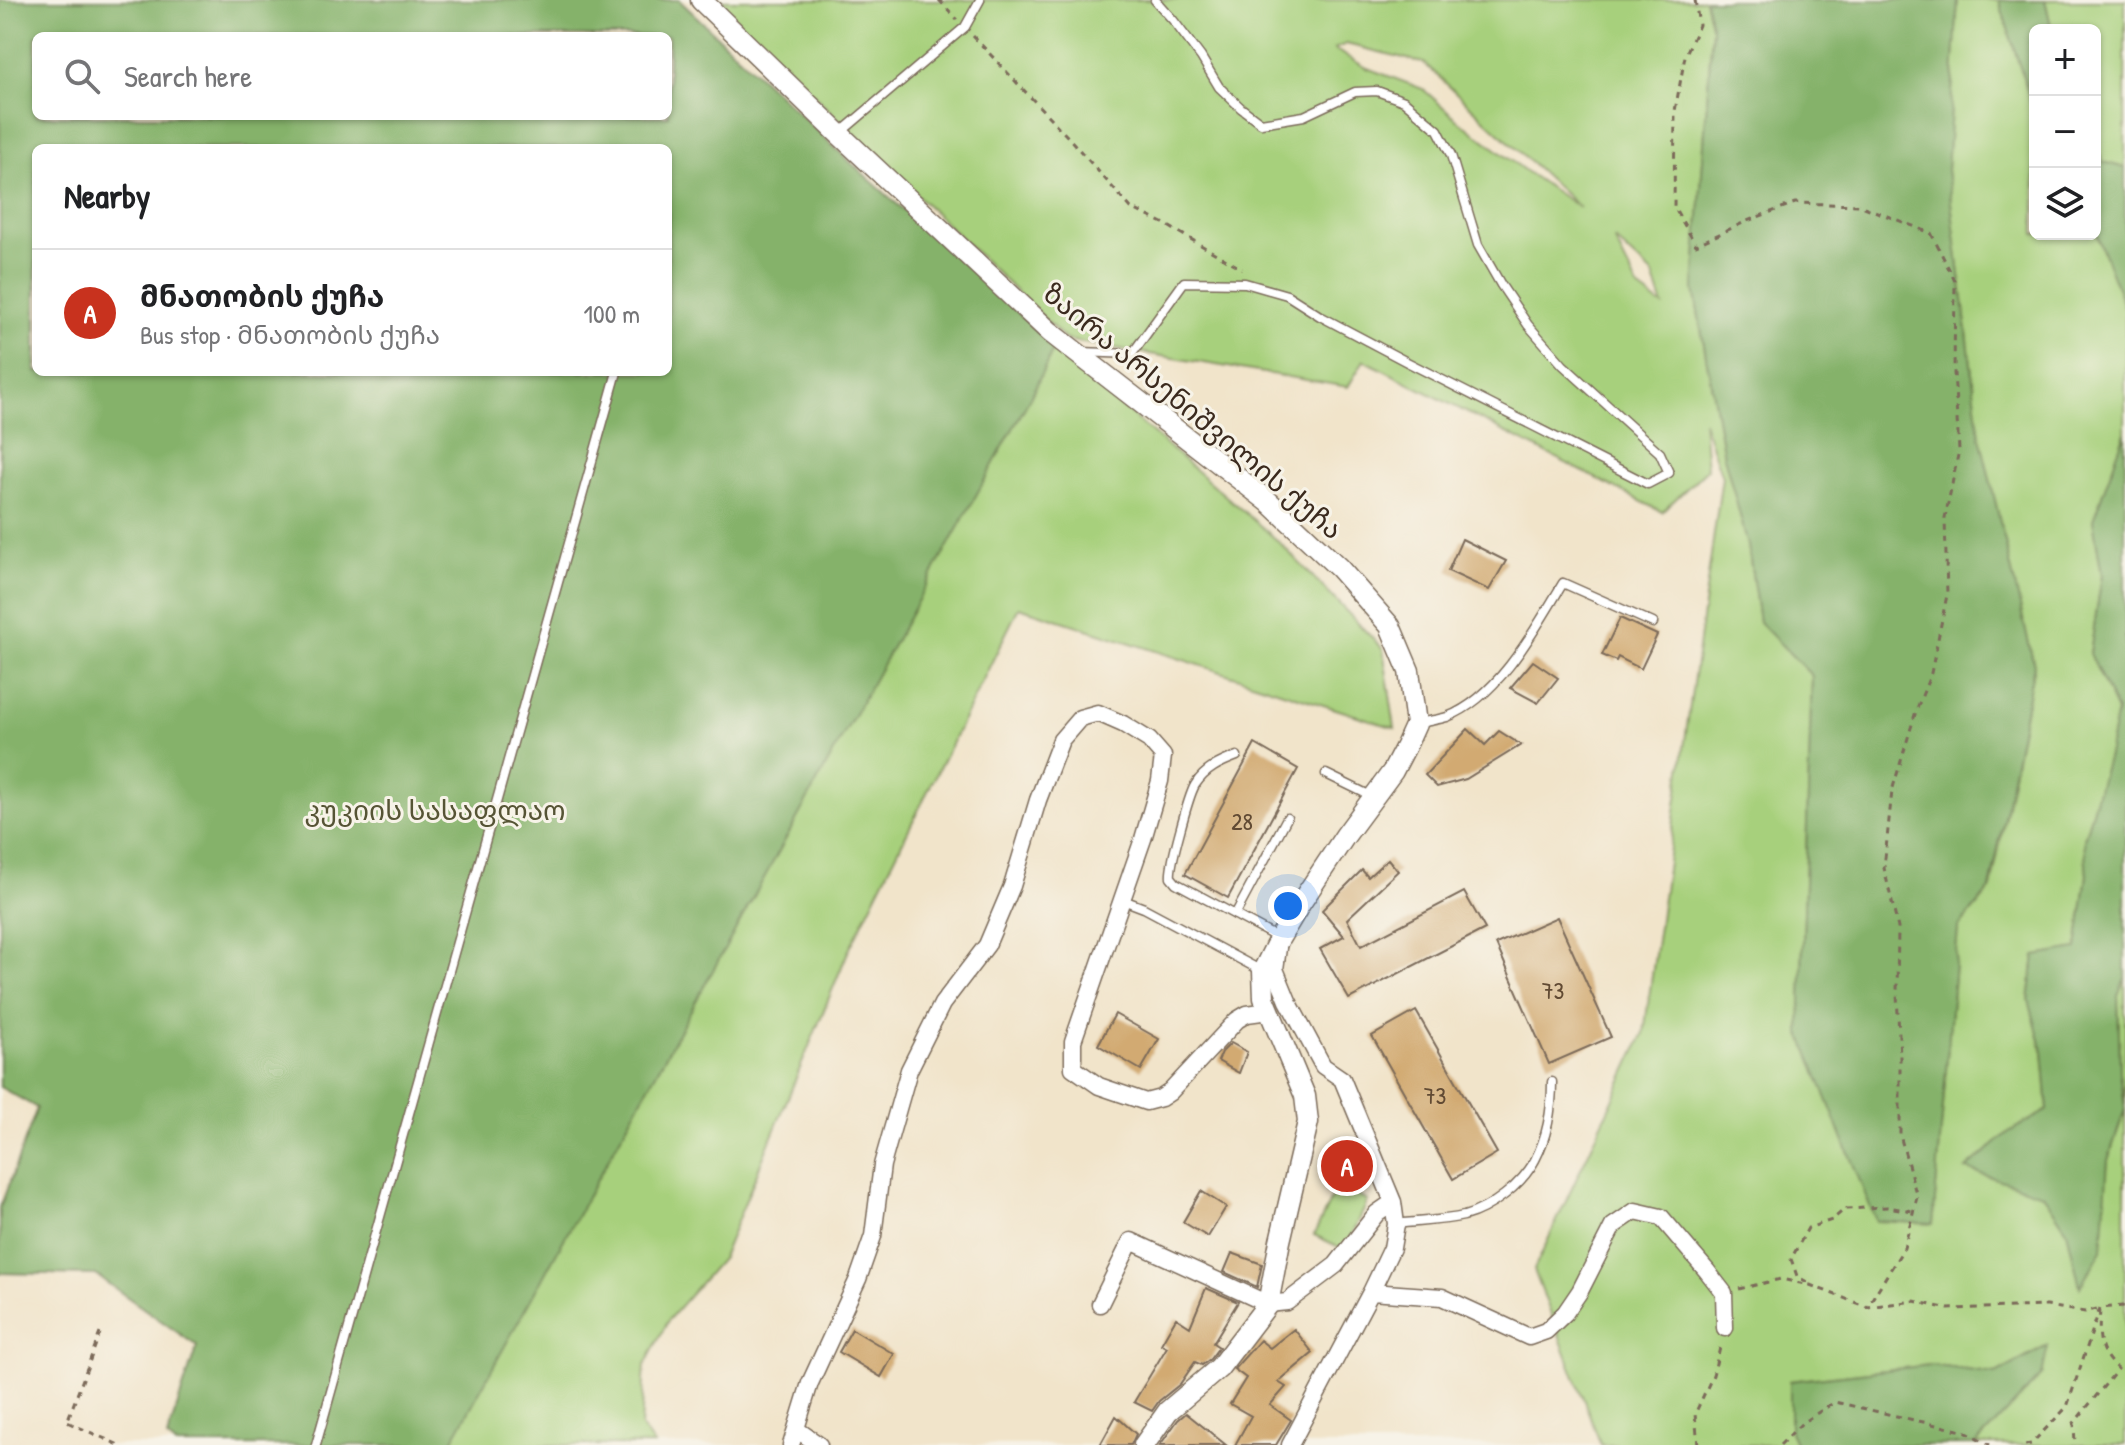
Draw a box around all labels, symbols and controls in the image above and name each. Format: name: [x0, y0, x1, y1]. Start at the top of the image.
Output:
map controls: [2029, 24, 2101, 240]
button: +: [2029, 24, 2101, 96]
search box: [32, 32, 672, 120]
icon: search: [60, 54, 104, 98]
text: Search here: [124, 56, 252, 96]
button: −: [2029, 96, 2101, 168]
button: layers: [2029, 168, 2101, 240]
text: Nearby: [64, 173, 150, 219]
street label: ზაირა არსენიშვილის ქუჩა: [1035, 274, 1351, 548]
text: მნათობის ქუჩა: [140, 276, 384, 316]
text: A: [84, 296, 96, 331]
text: 100 m: [584, 296, 640, 331]
text: Bus stop · მნათობის ქუჩა: [140, 317, 440, 352]
park label: კუკიის სასაფლაო: [304, 791, 566, 829]
house number: 28: [1231, 805, 1253, 837]
your location: [1268, 886, 1308, 926]
house number: 73: [1542, 974, 1564, 1006]
house number: 73: [1424, 1079, 1446, 1111]
pin: A: [1321, 1136, 1373, 1196]

